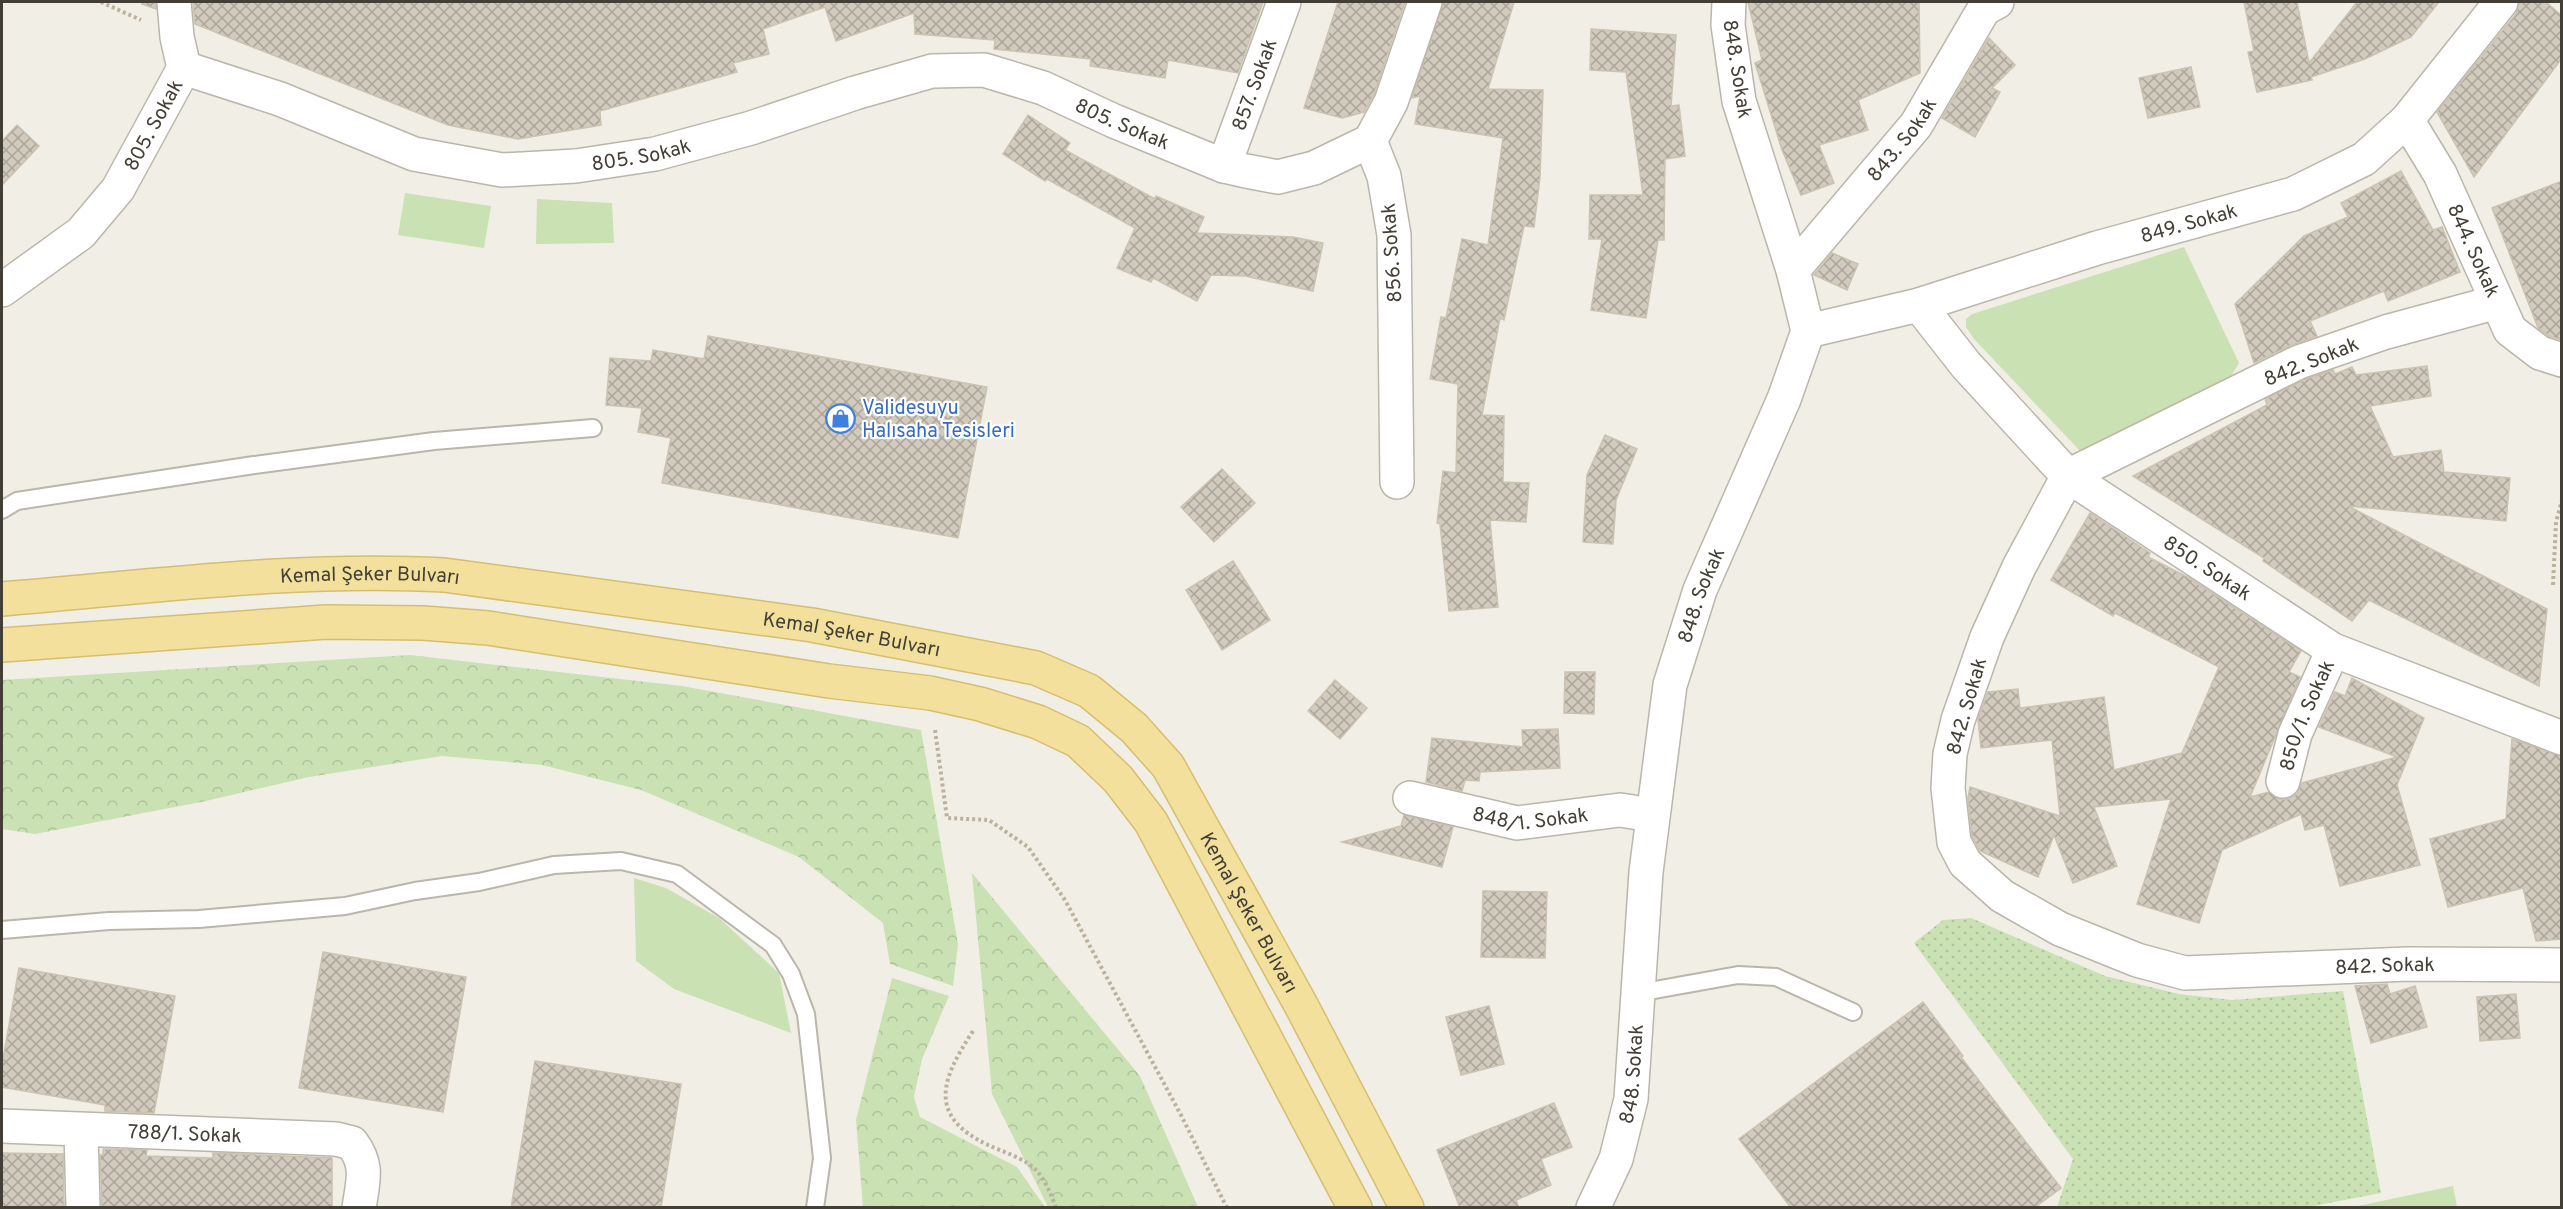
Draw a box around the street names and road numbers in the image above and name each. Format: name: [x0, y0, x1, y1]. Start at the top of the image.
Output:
street label: 848. Sokak: [1715, 18, 1757, 121]
street label: 857. Sokak: [1227, 35, 1285, 135]
street label: 805. Sokak: [119, 75, 190, 176]
street label: 805. Sokak: [1070, 94, 1173, 157]
street label: 843. Sokak: [1862, 94, 1944, 188]
street label: 805. Sokak: [590, 134, 694, 178]
street label: 849. Sokak: [2138, 199, 2241, 250]
street label: 844. Sokak: [2440, 200, 2505, 302]
street label: 856. Sokak: [1377, 202, 1409, 304]
street label: 842. Sokak: [2260, 332, 2363, 394]
street label: 850. Sokak: [2157, 531, 2256, 608]
street label: 848. Sokak: [1673, 544, 1732, 647]
street label: Kemal Şeker Bulvarı: [279, 562, 461, 592]
street label: Kemal Şeker Bulvarı: [761, 607, 942, 664]
street label: 842. Sokak: [1942, 655, 1994, 758]
street label: 850/1. Sokak: [2275, 656, 2342, 774]
street label: 848/1. Sokak: [1470, 802, 1590, 838]
street label: Kemal Şeker Bulvarı: [1193, 828, 1303, 998]
street label: 842. Sokak: [2334, 953, 2435, 982]
street label: 848. Sokak: [1614, 1023, 1651, 1127]
street label: 788/1. Sokak: [127, 1120, 242, 1150]

